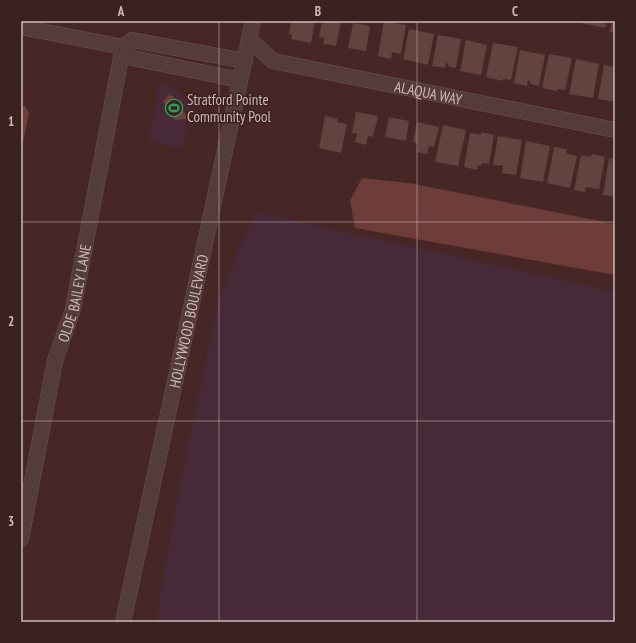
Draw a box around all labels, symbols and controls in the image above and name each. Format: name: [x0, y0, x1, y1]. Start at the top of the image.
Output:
text: A: [117, 3, 125, 20]
text: B: [315, 3, 321, 20]
text: C: [512, 3, 518, 20]
street label: ALAQUA WAY: [393, 76, 464, 108]
place label: Stratford Pointe Community Pool: [187, 90, 272, 126]
sports icon: Stratford Pointe Community Pool: [164, 98, 184, 118]
text: 1: [8, 113, 14, 130]
street label: OLDE BAILEY LANE: [53, 243, 95, 344]
street label: HOLLYWOOD BOULEVARD: [164, 252, 212, 389]
text: 2: [8, 313, 14, 330]
text: 3: [8, 513, 14, 530]

